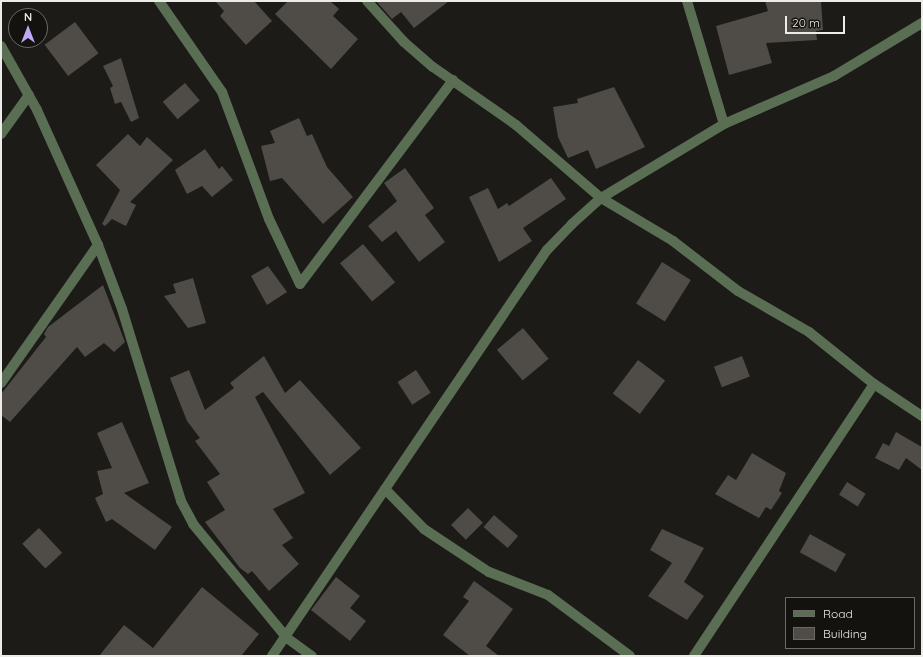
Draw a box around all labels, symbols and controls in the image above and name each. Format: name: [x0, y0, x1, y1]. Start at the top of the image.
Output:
north arrow: [8, 8, 48, 48]
scale bar: [787, 8, 847, 34]
text: N: [24, 10, 32, 24]
text: 20 m: [792, 15, 820, 30]
legend: [785, 597, 915, 649]
text: Road: [823, 606, 853, 621]
text: Building: [823, 626, 867, 641]

